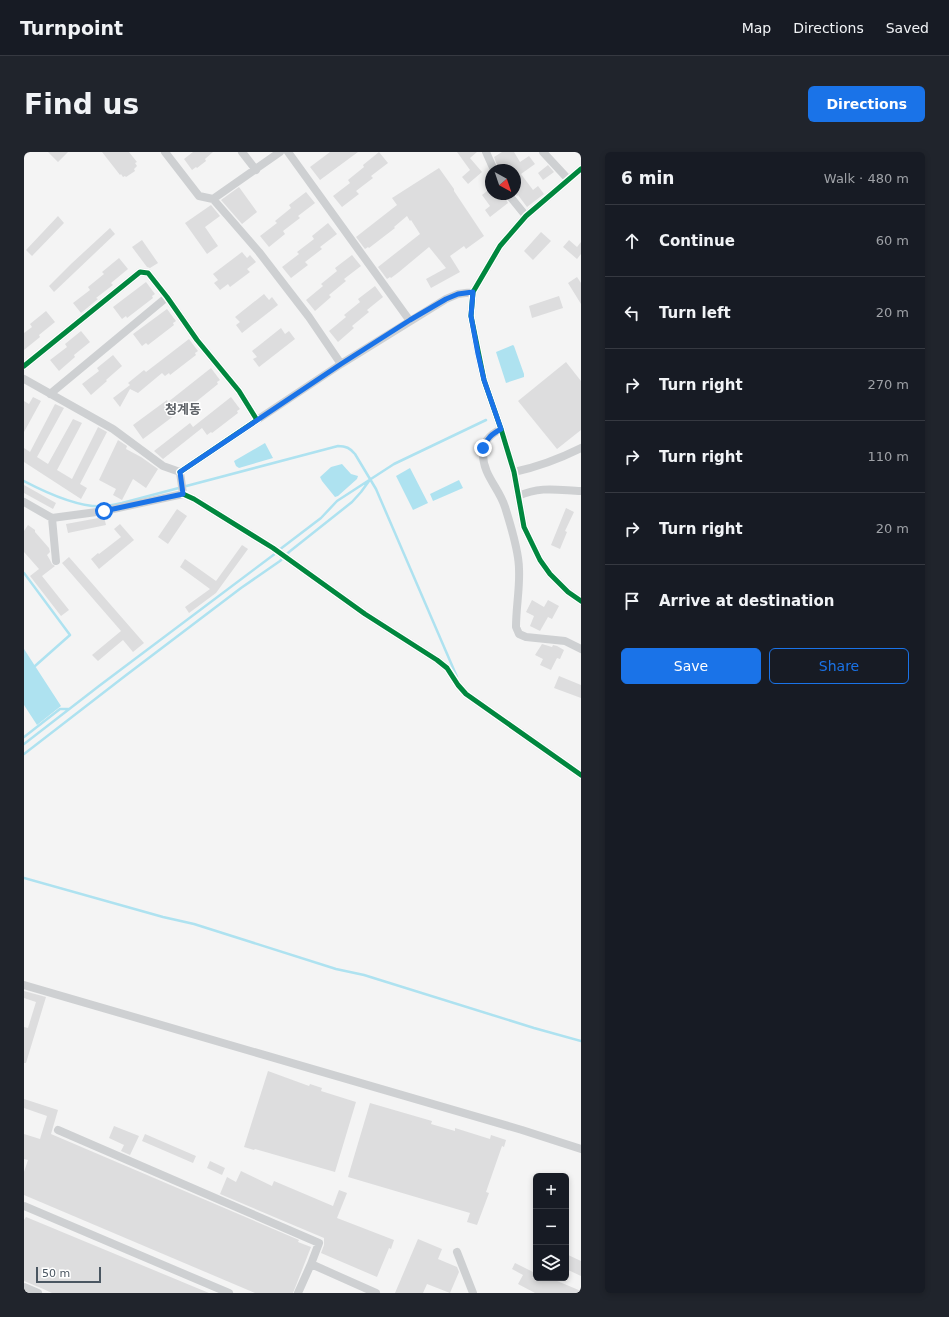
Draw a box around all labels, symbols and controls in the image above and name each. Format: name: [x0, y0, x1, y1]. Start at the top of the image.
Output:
text: Turnpoint: [20, 17, 123, 39]
text: Map: [742, 20, 771, 36]
text: Directions: [793, 20, 864, 36]
text: Saved: [886, 20, 929, 36]
button: Directions: [808, 86, 925, 122]
text: Find us: [24, 88, 139, 121]
north arrow: [485, 164, 521, 200]
text: 6 min: [621, 168, 674, 188]
text: Walk · 480 m: [824, 171, 909, 186]
icon: ahead: [621, 230, 643, 252]
text: Continue: [659, 232, 735, 250]
text: 60 m: [876, 233, 909, 248]
icon: left: [621, 302, 643, 324]
text: Turn left: [659, 304, 731, 322]
text: 20 m: [876, 305, 909, 320]
icon: right: [621, 374, 643, 396]
text: Turn right: [659, 376, 743, 394]
text: 270 m: [867, 377, 909, 392]
district label: 청계동: [165, 402, 201, 417]
route end: [474, 439, 492, 457]
icon: right: [621, 446, 643, 468]
text: Turn right: [659, 448, 743, 466]
text: 110 m: [867, 449, 909, 464]
route start: [95, 502, 113, 520]
icon: right: [621, 518, 643, 540]
text: Turn right: [659, 520, 743, 538]
text: 20 m: [876, 521, 909, 536]
icon: arrive: [621, 590, 643, 612]
text: Arrive at destination: [659, 592, 834, 610]
button: Save: [621, 648, 761, 684]
button: Share: [769, 648, 909, 684]
map controls: [533, 1173, 569, 1281]
button: +: [533, 1173, 569, 1209]
button: −: [533, 1209, 569, 1245]
button: layers: [533, 1245, 569, 1281]
scale bar: [36, 1265, 101, 1284]
text: 50 m: [42, 1267, 70, 1280]

